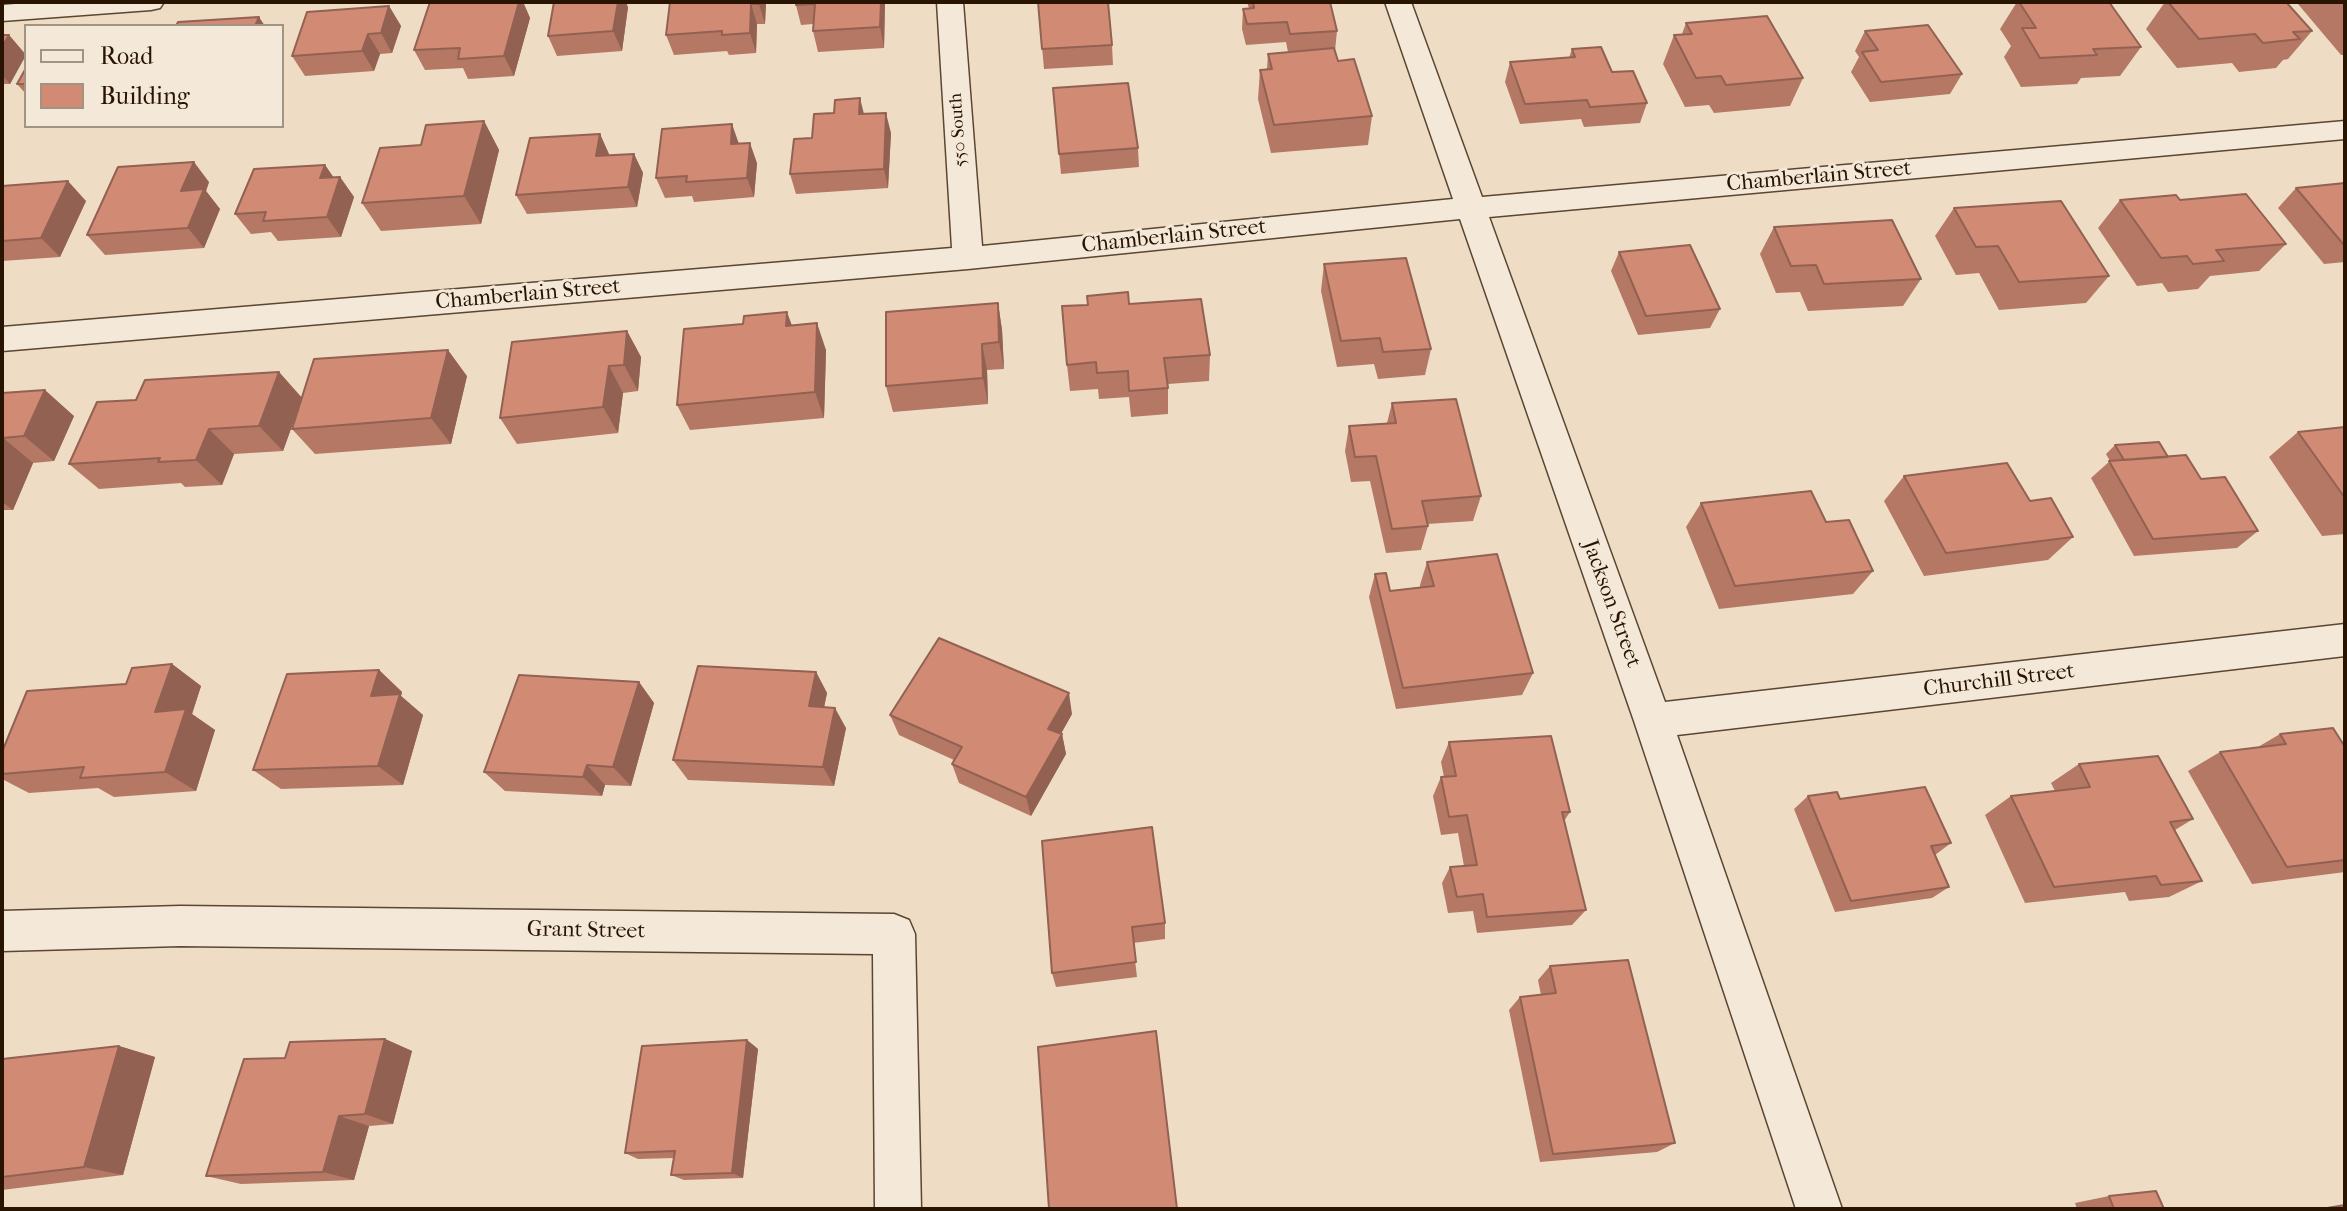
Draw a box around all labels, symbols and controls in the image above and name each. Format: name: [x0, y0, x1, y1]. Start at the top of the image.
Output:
legend: [24, 24, 284, 128]
text: Road: [100, 42, 153, 70]
text: Building: [100, 82, 190, 110]
street label: 550 South: [946, 92, 972, 168]
street label: Chamberlain Street: [1725, 156, 1913, 198]
street label: Chamberlain Street: [1080, 214, 1268, 260]
street label: Chamberlain Street: [434, 274, 622, 316]
street label: Jackson Street: [1576, 537, 1646, 671]
street label: Churchill Street: [1922, 659, 2076, 703]
street label: Grant Street: [527, 917, 645, 945]

